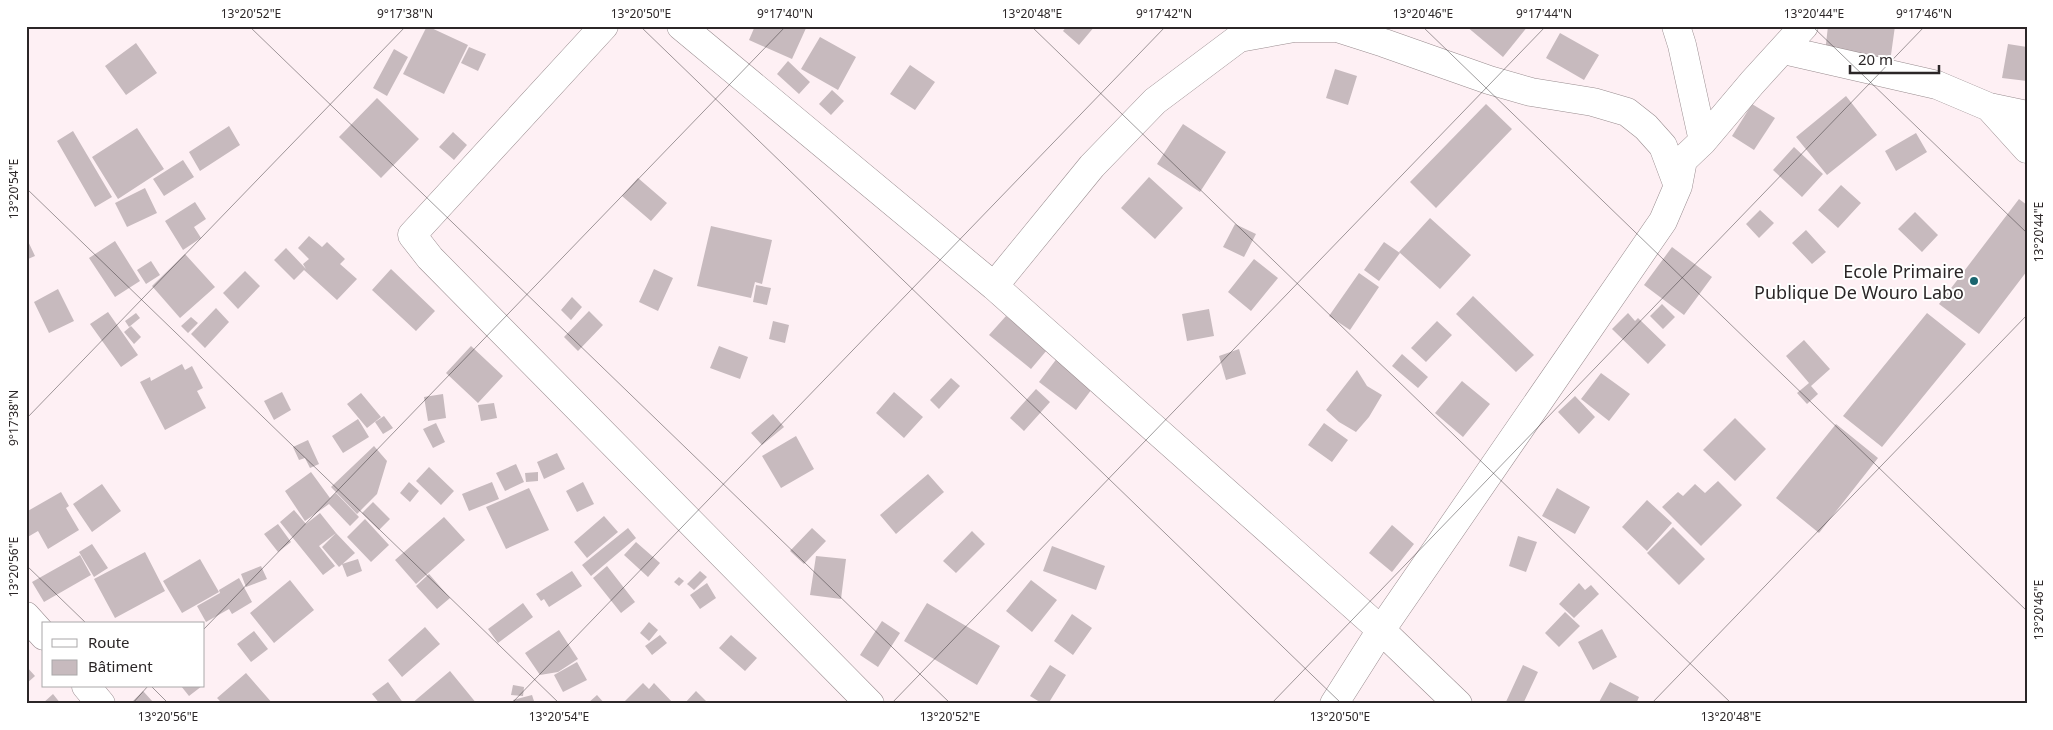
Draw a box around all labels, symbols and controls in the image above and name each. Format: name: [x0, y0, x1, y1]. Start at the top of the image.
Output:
text: 13°20'52"E: [221, 5, 281, 22]
text: 9°17'38"N: [377, 5, 433, 22]
text: 13°20'50"E: [611, 5, 671, 22]
text: 9°17'40"N: [757, 5, 813, 22]
text: 13°20'48"E: [1002, 5, 1062, 22]
text: 9°17'42"N: [1136, 5, 1192, 22]
text: 13°20'46"E: [1393, 5, 1453, 22]
text: 9°17'44"N: [1516, 5, 1572, 22]
text: 13°20'44"E: [1784, 5, 1844, 22]
text: 9°17'46"N: [1896, 5, 1952, 22]
scale bar: [1850, 42, 1939, 74]
text: 20 m: [1858, 49, 1893, 69]
text: 13°20'54"E: [5, 159, 22, 219]
text: 13°20'44"E: [2030, 202, 2047, 262]
place label: Ecole Primaire Publique De Wouro Labo: [1754, 259, 1964, 304]
marker: Ecole Primaire Publique De Wouro Labo: [1968, 275, 1980, 287]
text: 9°17'38"N: [5, 390, 22, 446]
text: 13°20'56"E: [5, 537, 22, 597]
text: 13°20'46"E: [2030, 580, 2047, 640]
legend: [42, 622, 205, 688]
text: Route: [88, 632, 130, 652]
text: Bâtiment: [88, 656, 153, 676]
text: 13°20'56"E: [138, 708, 198, 725]
text: 13°20'54"E: [529, 708, 589, 725]
text: 13°20'52"E: [920, 708, 980, 725]
text: 13°20'50"E: [1310, 708, 1370, 725]
text: 13°20'48"E: [1701, 708, 1761, 725]

